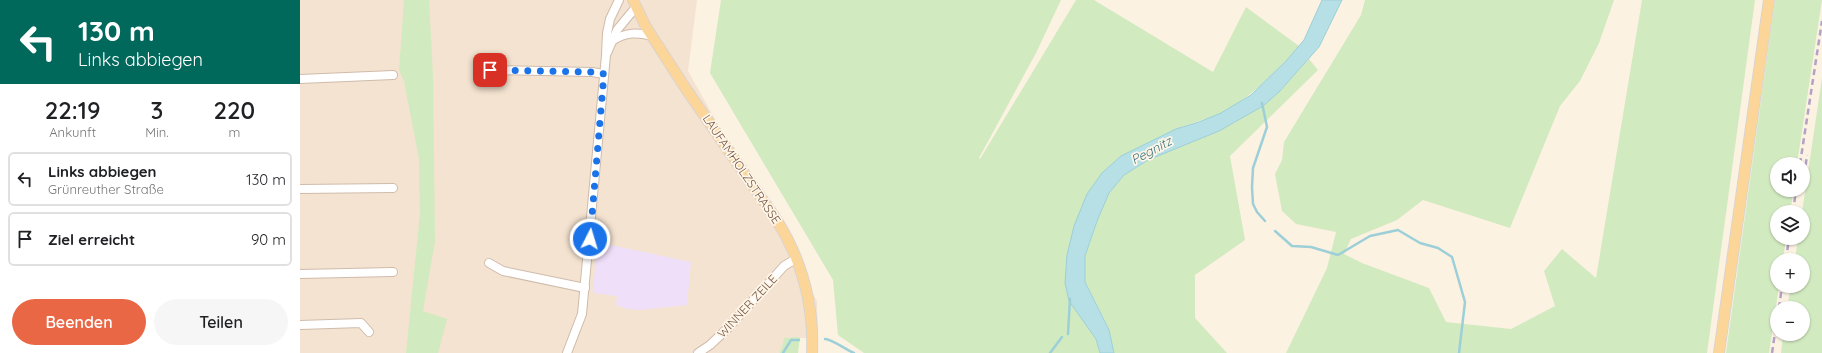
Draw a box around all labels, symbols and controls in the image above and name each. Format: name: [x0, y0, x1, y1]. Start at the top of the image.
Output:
text: 130 m: [78, 13, 155, 48]
icon: left: [12, 16, 64, 68]
text: Links abbiegen: [78, 48, 203, 71]
pin: [473, 53, 507, 87]
icon: arrive: [479, 59, 501, 81]
text: 22:19: [45, 95, 100, 125]
text: 3: [151, 95, 163, 125]
text: 220: [213, 95, 255, 125]
street label: LAUFAMHOLZSTRASSE: [700, 111, 784, 227]
text: Ankunft: [49, 124, 96, 140]
text: Min.: [145, 124, 169, 140]
text: m: [228, 124, 240, 140]
water label: Pegnitz: [1128, 132, 1176, 167]
map controls: [1770, 157, 1810, 341]
button: sound: [1770, 157, 1810, 197]
text: Links abbiegen: [48, 162, 156, 181]
icon: left: [14, 168, 36, 190]
text: 130 m: [246, 170, 286, 189]
text: Grünreuther Straße: [48, 181, 164, 197]
button: layers: [1770, 205, 1810, 245]
position arrow: [569, 218, 611, 260]
icon: arrive: [14, 228, 36, 250]
text: Ziel erreicht: [48, 230, 135, 249]
text: 90 m: [251, 230, 286, 249]
button: +: [1770, 253, 1810, 293]
street label: WINNER ZEILE: [714, 271, 780, 341]
button: Beenden: [12, 299, 146, 345]
button: Teilen: [154, 299, 288, 345]
button: −: [1770, 301, 1810, 341]

